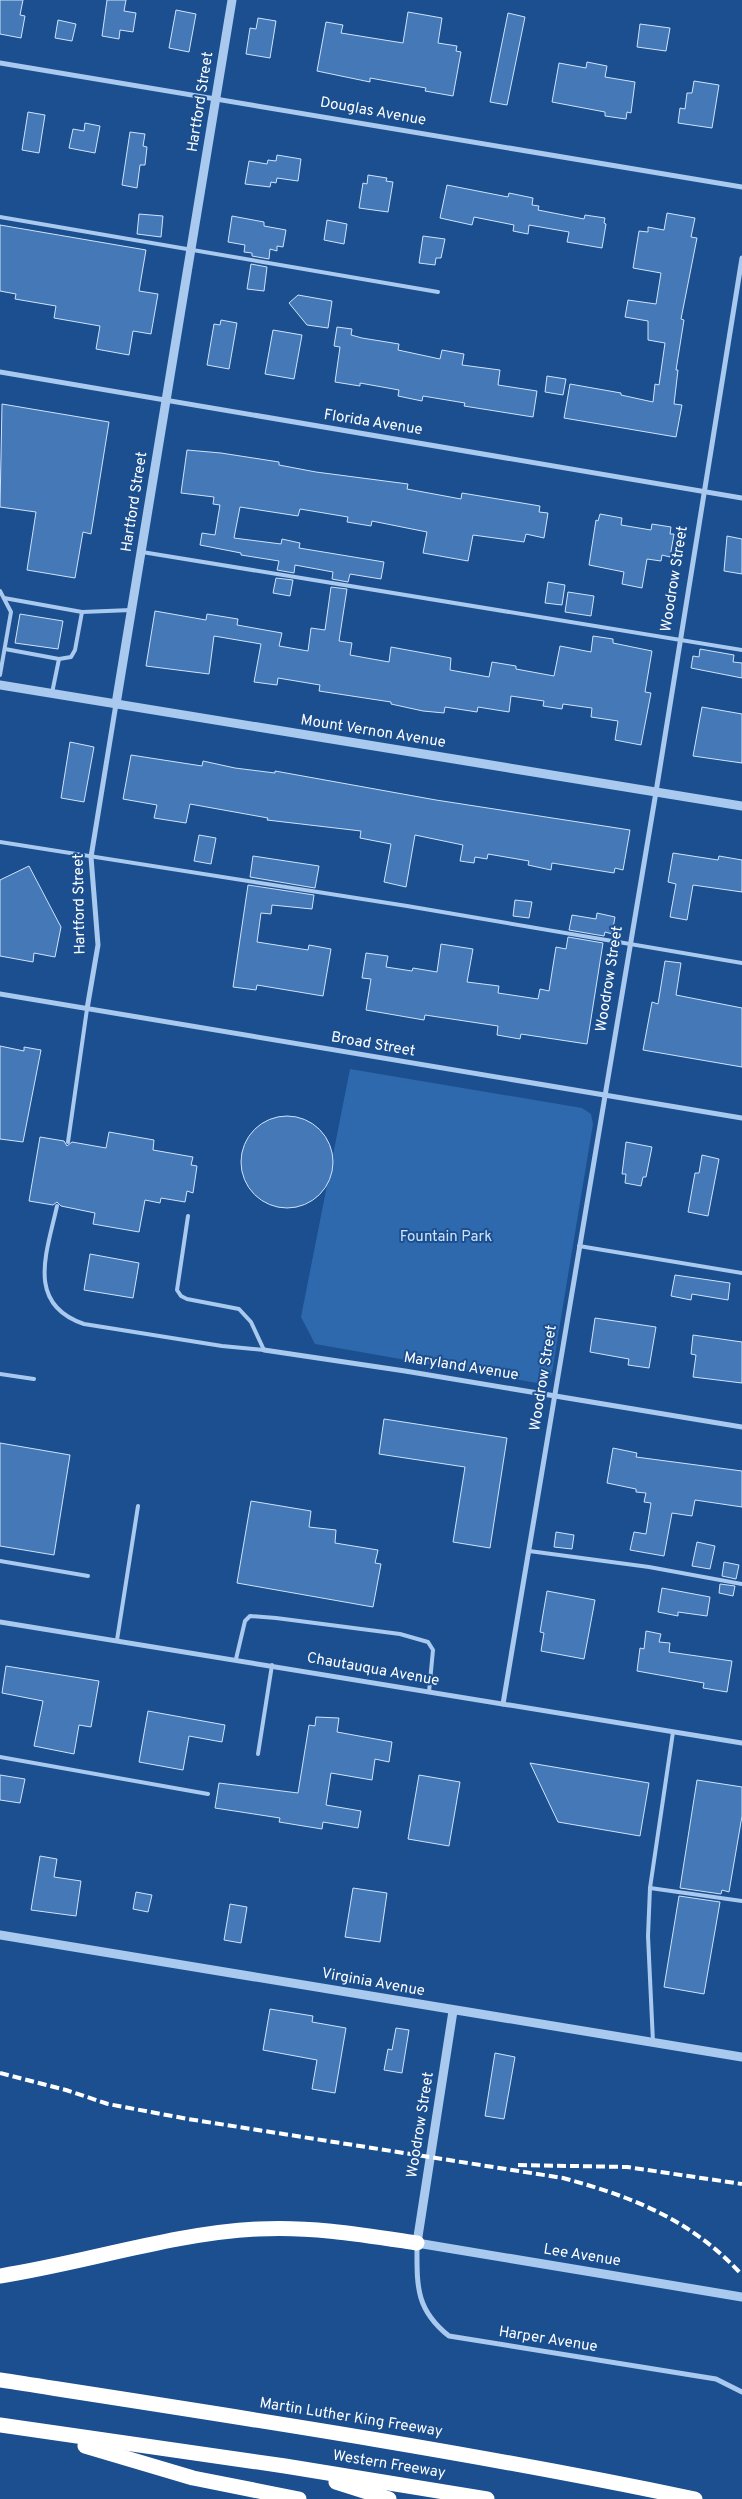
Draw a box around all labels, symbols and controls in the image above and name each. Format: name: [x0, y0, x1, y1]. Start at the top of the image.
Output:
street label: Hartford Street: [184, 50, 218, 154]
street label: Douglas Avenue: [319, 93, 427, 131]
street label: Florida Avenue: [322, 406, 424, 440]
street label: Hartford Street: [118, 450, 152, 554]
street label: Woodrow Street: [657, 525, 693, 633]
street label: Mount Vernon Avenue: [299, 711, 447, 753]
street label: Hartford Street: [70, 853, 90, 955]
street label: Woodrow Street: [592, 925, 628, 1033]
street label: Broad Street: [329, 1028, 417, 1062]
park label: Fountain Park: [400, 1228, 492, 1247]
street label: Woodrow Street: [526, 1324, 562, 1432]
street label: Maryland Avenue: [402, 1349, 520, 1385]
street label: Chautauqua Avenue: [305, 1649, 441, 1691]
street label: Virginia Avenue: [320, 1965, 426, 2001]
street label: Woodrow Street: [403, 2071, 439, 2179]
street label: Lee Avenue: [542, 2241, 622, 2271]
street label: Harper Avenue: [497, 2323, 599, 2357]
street label: Martin Luther King Freeway: [258, 2394, 444, 2442]
street label: Western Freeway: [331, 2447, 447, 2483]

